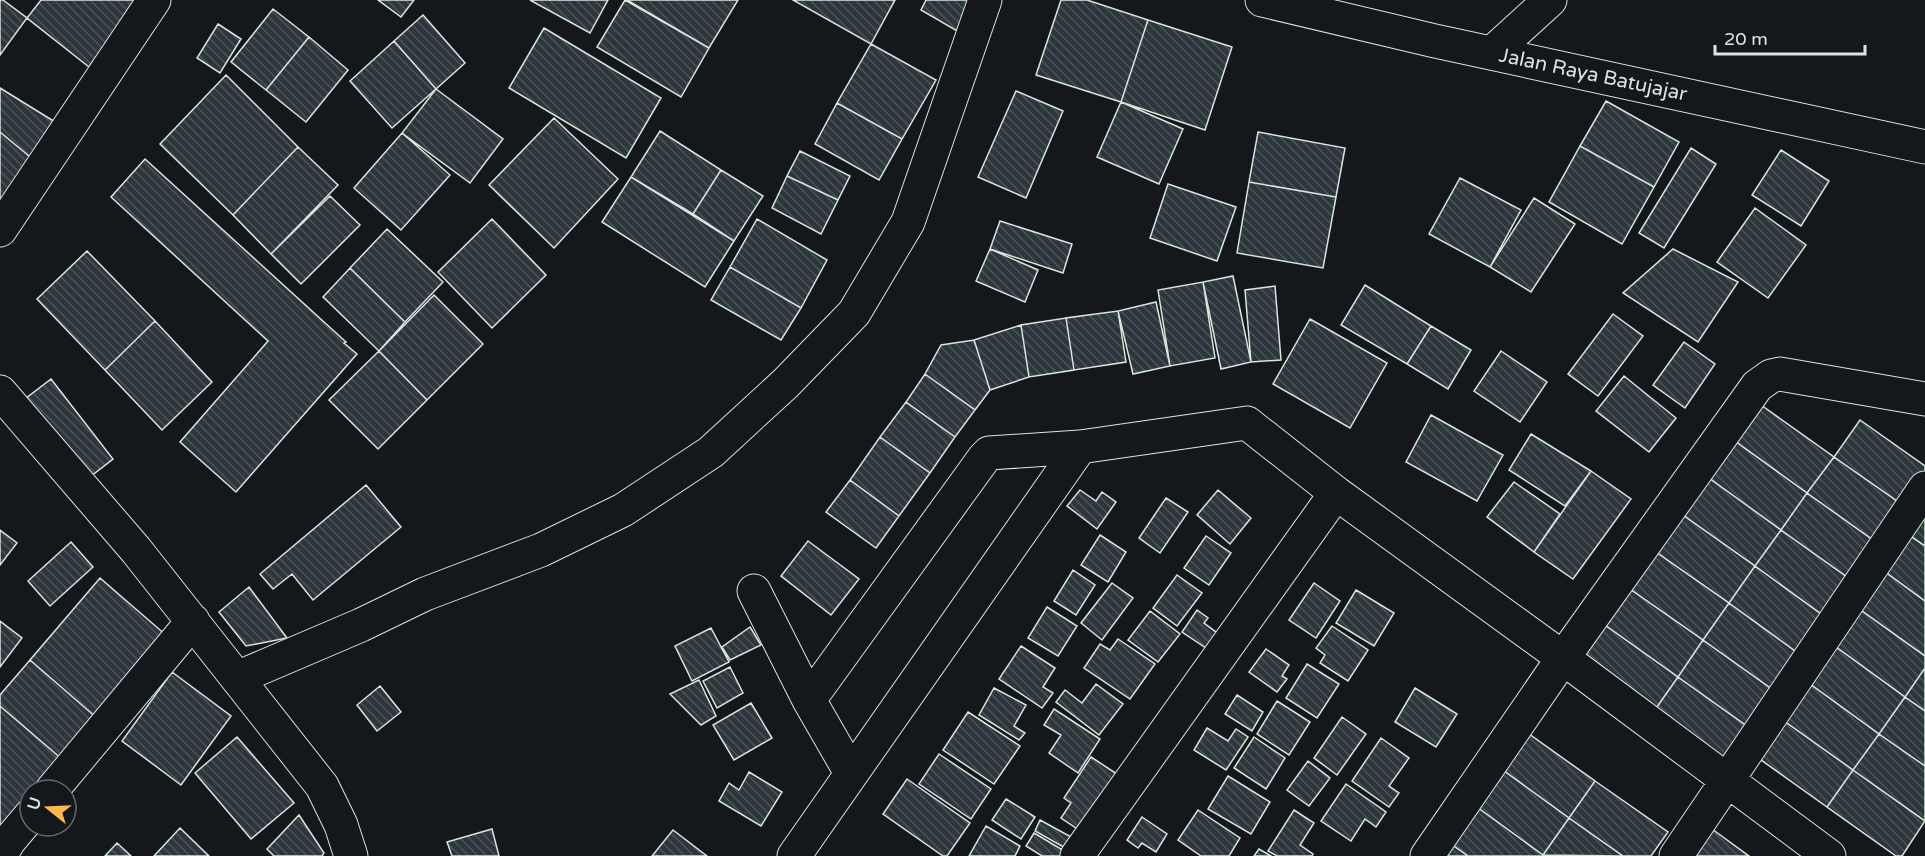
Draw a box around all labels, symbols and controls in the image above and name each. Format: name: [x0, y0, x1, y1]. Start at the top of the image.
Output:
scale bar: [1715, 18, 1865, 56]
text: 20 m: [1724, 28, 1768, 50]
street label: Jalan Raya Batujajar: [1497, 43, 1689, 107]
north arrow: [18, 778, 78, 838]
text: U: [23, 795, 46, 813]

